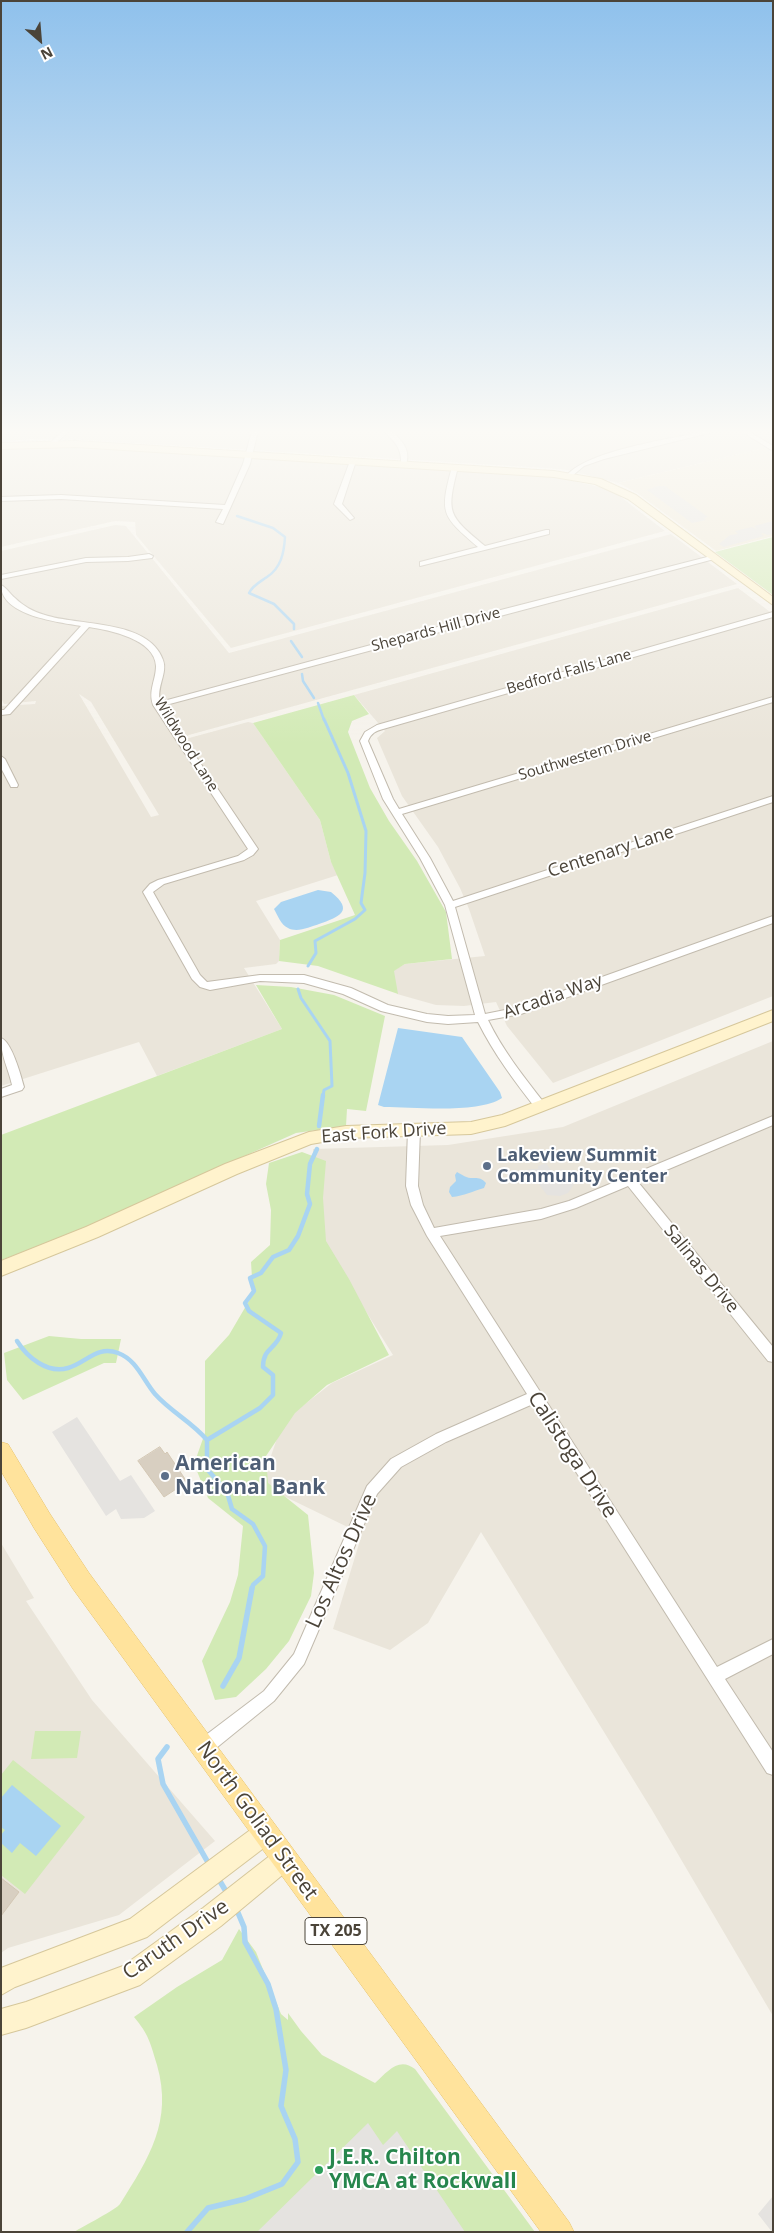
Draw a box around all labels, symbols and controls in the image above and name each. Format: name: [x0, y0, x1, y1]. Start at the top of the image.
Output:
north arrow: [15, 15, 65, 65]
text: N: [38, 43, 56, 65]
street label: Shepards Hill Drive: [370, 604, 502, 656]
street label: Bedford Falls Lane: [504, 646, 634, 698]
street label: Wildwood Lane: [150, 695, 222, 795]
street label: Southwestern Drive: [516, 727, 654, 785]
street label: Centenary Lane: [545, 821, 677, 883]
street label: Arcadia Way: [501, 970, 605, 1024]
street label: East Fork Drive: [321, 1118, 447, 1148]
place label: Lakeview Summit Community Center: [497, 1145, 667, 1188]
marker: Lakeview Summit Community Center: [481, 1160, 493, 1172]
street label: Salinas Drive: [659, 1221, 743, 1317]
street label: Calistoga Drive: [522, 1387, 622, 1523]
place label: American National Bank: [175, 1451, 325, 1501]
marker: American National Bank: [159, 1470, 171, 1482]
street label: Los Altos Drive: [301, 1490, 383, 1632]
street label: North Goliad Street: [191, 1737, 323, 1905]
street label: Caruth Drive: [118, 1894, 234, 1986]
road number: TX 205: [305, 1918, 367, 1944]
place label: J.E.R. Chilton YMCA at Rockwall: [329, 2145, 517, 2195]
marker: J.E.R. Chilton YMCA at Rockwall: [313, 2164, 325, 2176]

